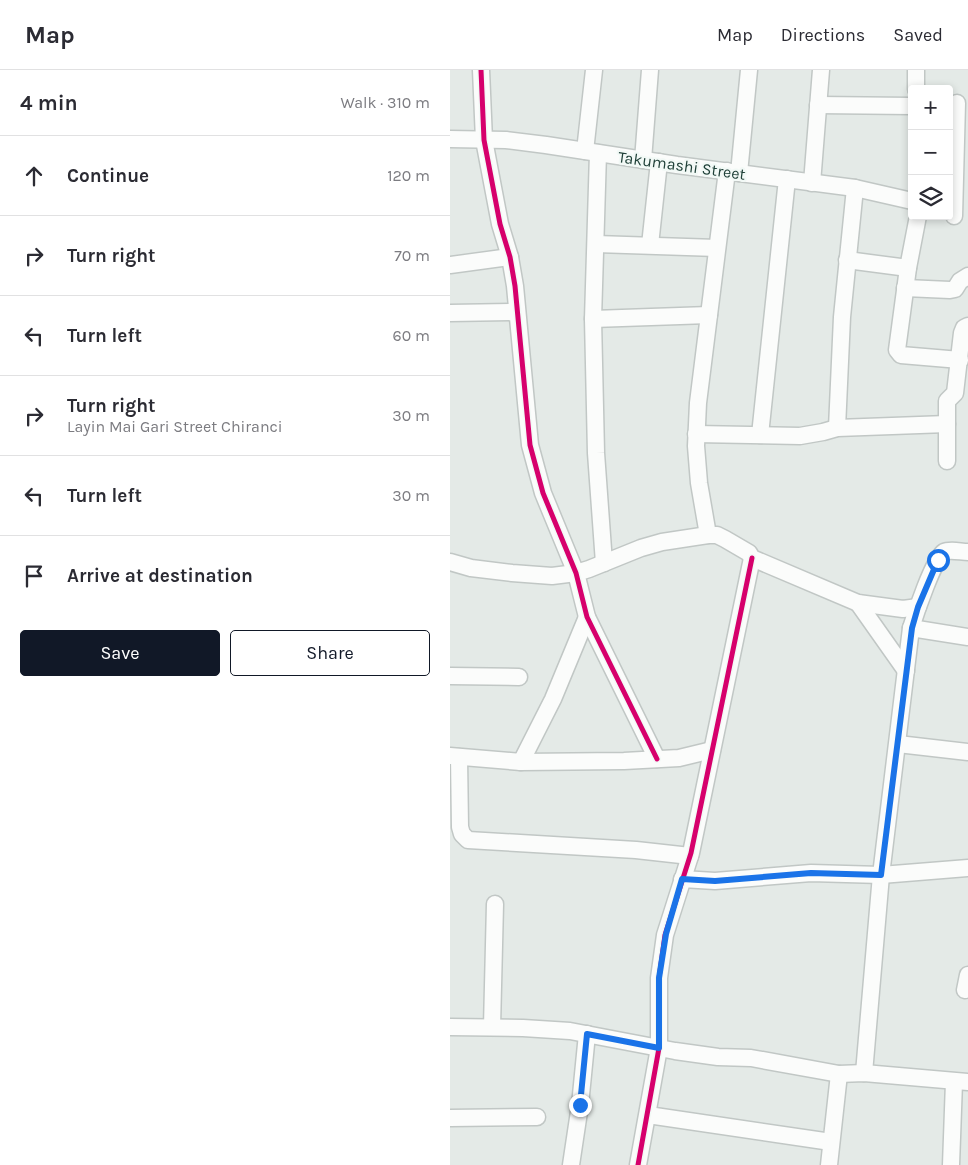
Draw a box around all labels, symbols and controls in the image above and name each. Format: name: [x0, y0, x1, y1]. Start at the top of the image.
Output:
text: Map: [25, 21, 75, 49]
text: Map: [717, 24, 753, 46]
text: Directions: [781, 24, 865, 46]
text: Saved: [893, 24, 943, 46]
map controls: [908, 85, 953, 220]
button: +: [908, 85, 953, 130]
text: 4 min: [20, 91, 78, 115]
text: Walk · 310 m: [340, 93, 430, 112]
button: −: [908, 130, 953, 175]
street label: Takumashi Street: [617, 147, 747, 184]
icon: ahead: [20, 162, 48, 190]
text: Continue: [67, 165, 149, 187]
text: 120 m: [387, 166, 430, 185]
button: layers: [908, 175, 953, 220]
icon: right: [20, 242, 48, 270]
text: Turn right: [67, 245, 156, 267]
text: 70 m: [394, 246, 430, 265]
icon: left: [20, 322, 48, 350]
text: Turn left: [67, 325, 142, 347]
text: 60 m: [393, 326, 430, 345]
text: Turn right: [67, 395, 156, 417]
icon: right: [20, 402, 48, 430]
text: 30 m: [392, 406, 430, 425]
text: Layin Mai Gari Street Chiranci: [67, 417, 283, 436]
icon: left: [20, 482, 48, 510]
text: Turn left: [67, 485, 142, 507]
text: 30 m: [392, 486, 430, 505]
route start: [927, 549, 950, 572]
icon: arrive: [20, 562, 48, 590]
text: Arrive at destination: [67, 565, 253, 587]
button: Save: [20, 630, 220, 676]
button: Share: [230, 630, 430, 676]
route end: [569, 1094, 592, 1117]

